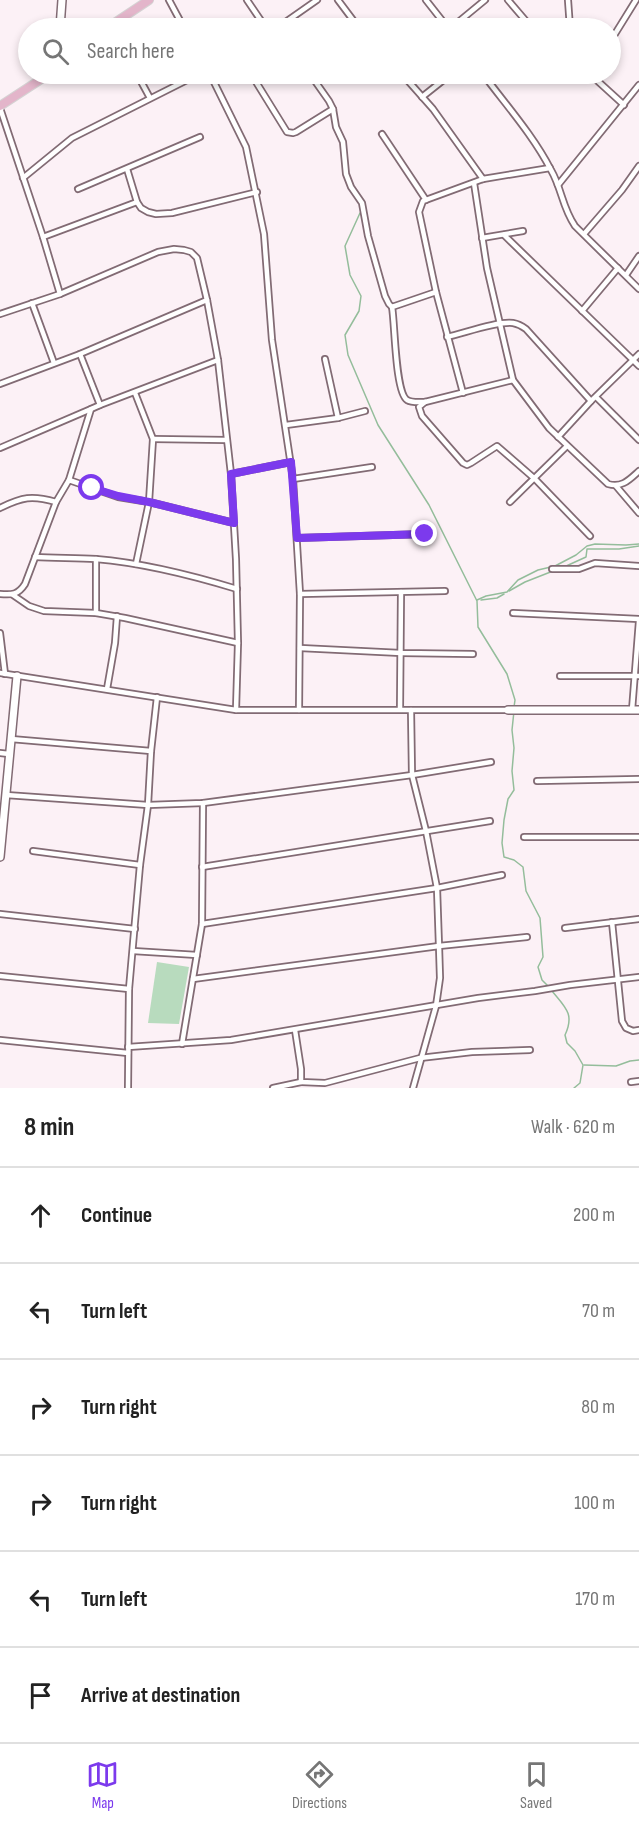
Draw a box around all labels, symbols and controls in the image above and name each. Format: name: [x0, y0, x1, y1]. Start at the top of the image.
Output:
search box: [18, 18, 621, 84]
icon: search: [39, 35, 72, 68]
text: Search here: [87, 38, 174, 65]
route start: [78, 474, 104, 500]
route end: [411, 520, 437, 546]
text: 8 min: [24, 1112, 74, 1143]
text: Walk · 620 m: [531, 1115, 615, 1139]
icon: ahead: [24, 1199, 57, 1232]
text: Continue: [81, 1202, 152, 1229]
text: 200 m: [573, 1203, 615, 1227]
icon: left: [24, 1295, 57, 1328]
text: Turn left: [81, 1298, 147, 1325]
text: 70 m: [582, 1299, 615, 1323]
icon: right: [24, 1391, 57, 1424]
text: Turn right: [81, 1394, 157, 1421]
text: 80 m: [581, 1395, 615, 1419]
icon: right: [24, 1487, 57, 1520]
text: Turn right: [81, 1490, 157, 1517]
text: 100 m: [574, 1491, 615, 1515]
icon: left: [24, 1583, 57, 1616]
text: Turn left: [81, 1586, 147, 1613]
text: 170 m: [575, 1587, 615, 1611]
icon: arrive: [24, 1679, 57, 1712]
text: Arrive at destination: [81, 1682, 240, 1709]
tab: Map: [86, 1758, 119, 1813]
tab: Directions: [292, 1758, 347, 1813]
tab: Saved: [520, 1758, 553, 1813]

